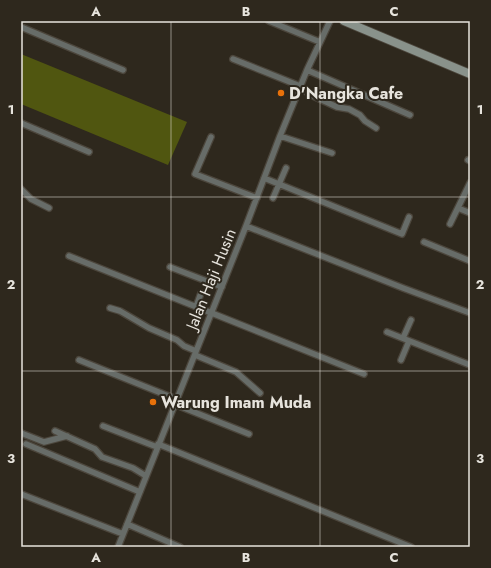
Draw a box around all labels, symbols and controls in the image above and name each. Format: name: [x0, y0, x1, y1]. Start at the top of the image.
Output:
text: A: [90, 2, 101, 21]
text: B: [242, 2, 251, 21]
text: C: [389, 2, 399, 21]
place label: D'Nangka Cafe: [289, 82, 403, 105]
marker: D'Nangka Cafe: [276, 88, 286, 98]
text: 1: [8, 100, 14, 119]
text: 1: [477, 100, 483, 119]
street label: Jalan Haji Husin: [180, 225, 242, 335]
text: 2: [7, 275, 15, 294]
text: 2: [476, 275, 484, 294]
place label: Warung Imam Muda: [161, 391, 311, 414]
marker: Warung Imam Muda: [148, 397, 158, 407]
text: 3: [7, 449, 15, 468]
text: 3: [476, 449, 484, 468]
text: A: [90, 548, 101, 567]
text: B: [242, 548, 251, 567]
text: C: [389, 548, 399, 567]

